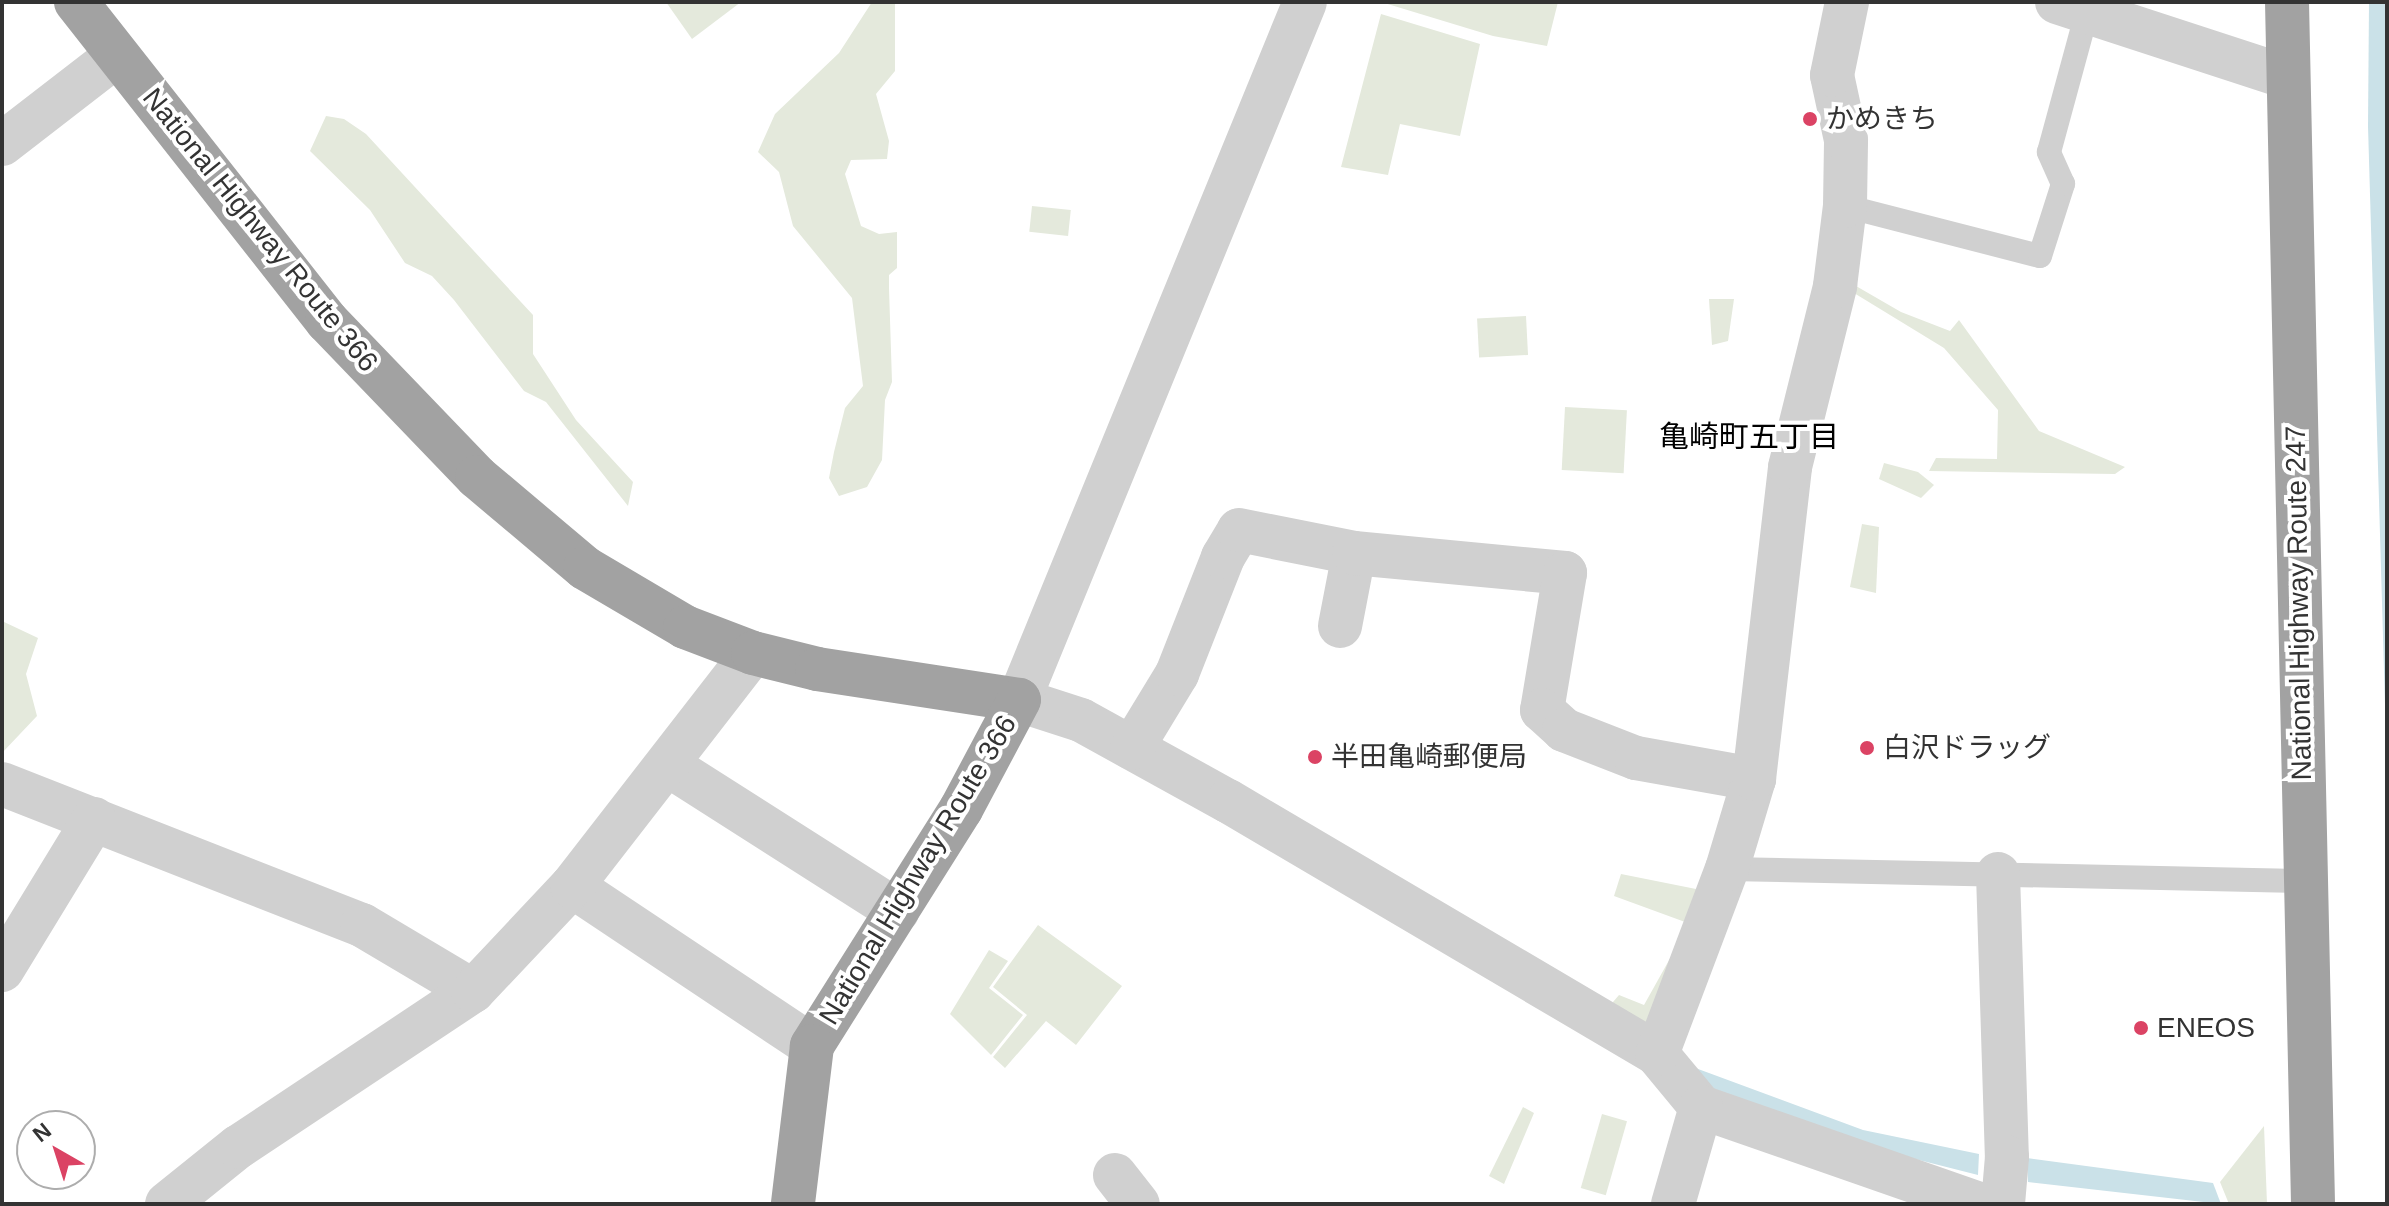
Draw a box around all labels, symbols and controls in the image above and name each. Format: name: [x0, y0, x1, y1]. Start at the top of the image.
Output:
street label: National Highway Route 366: [135, 82, 385, 378]
place label: かめきち: [1826, 102, 1938, 136]
marker: かめきち: [1801, 110, 1819, 128]
district label: 亀崎町五丁目: [1659, 419, 1839, 455]
street label: National Highway Route 247: [2279, 425, 2319, 781]
street label: National Highway Route 366: [812, 709, 1024, 1031]
place label: 白沢ドラッグ: [1883, 731, 2051, 765]
marker: 白沢ドラッグ: [1858, 739, 1876, 757]
place label: 半田亀崎郵便局: [1331, 740, 1527, 774]
marker: 半田亀崎郵便局: [1306, 748, 1324, 766]
place label: ENEOS: [2157, 1011, 2255, 1045]
marker: ENEOS: [2132, 1019, 2150, 1037]
north arrow: [16, 1110, 96, 1190]
text: N: [28, 1118, 56, 1147]

